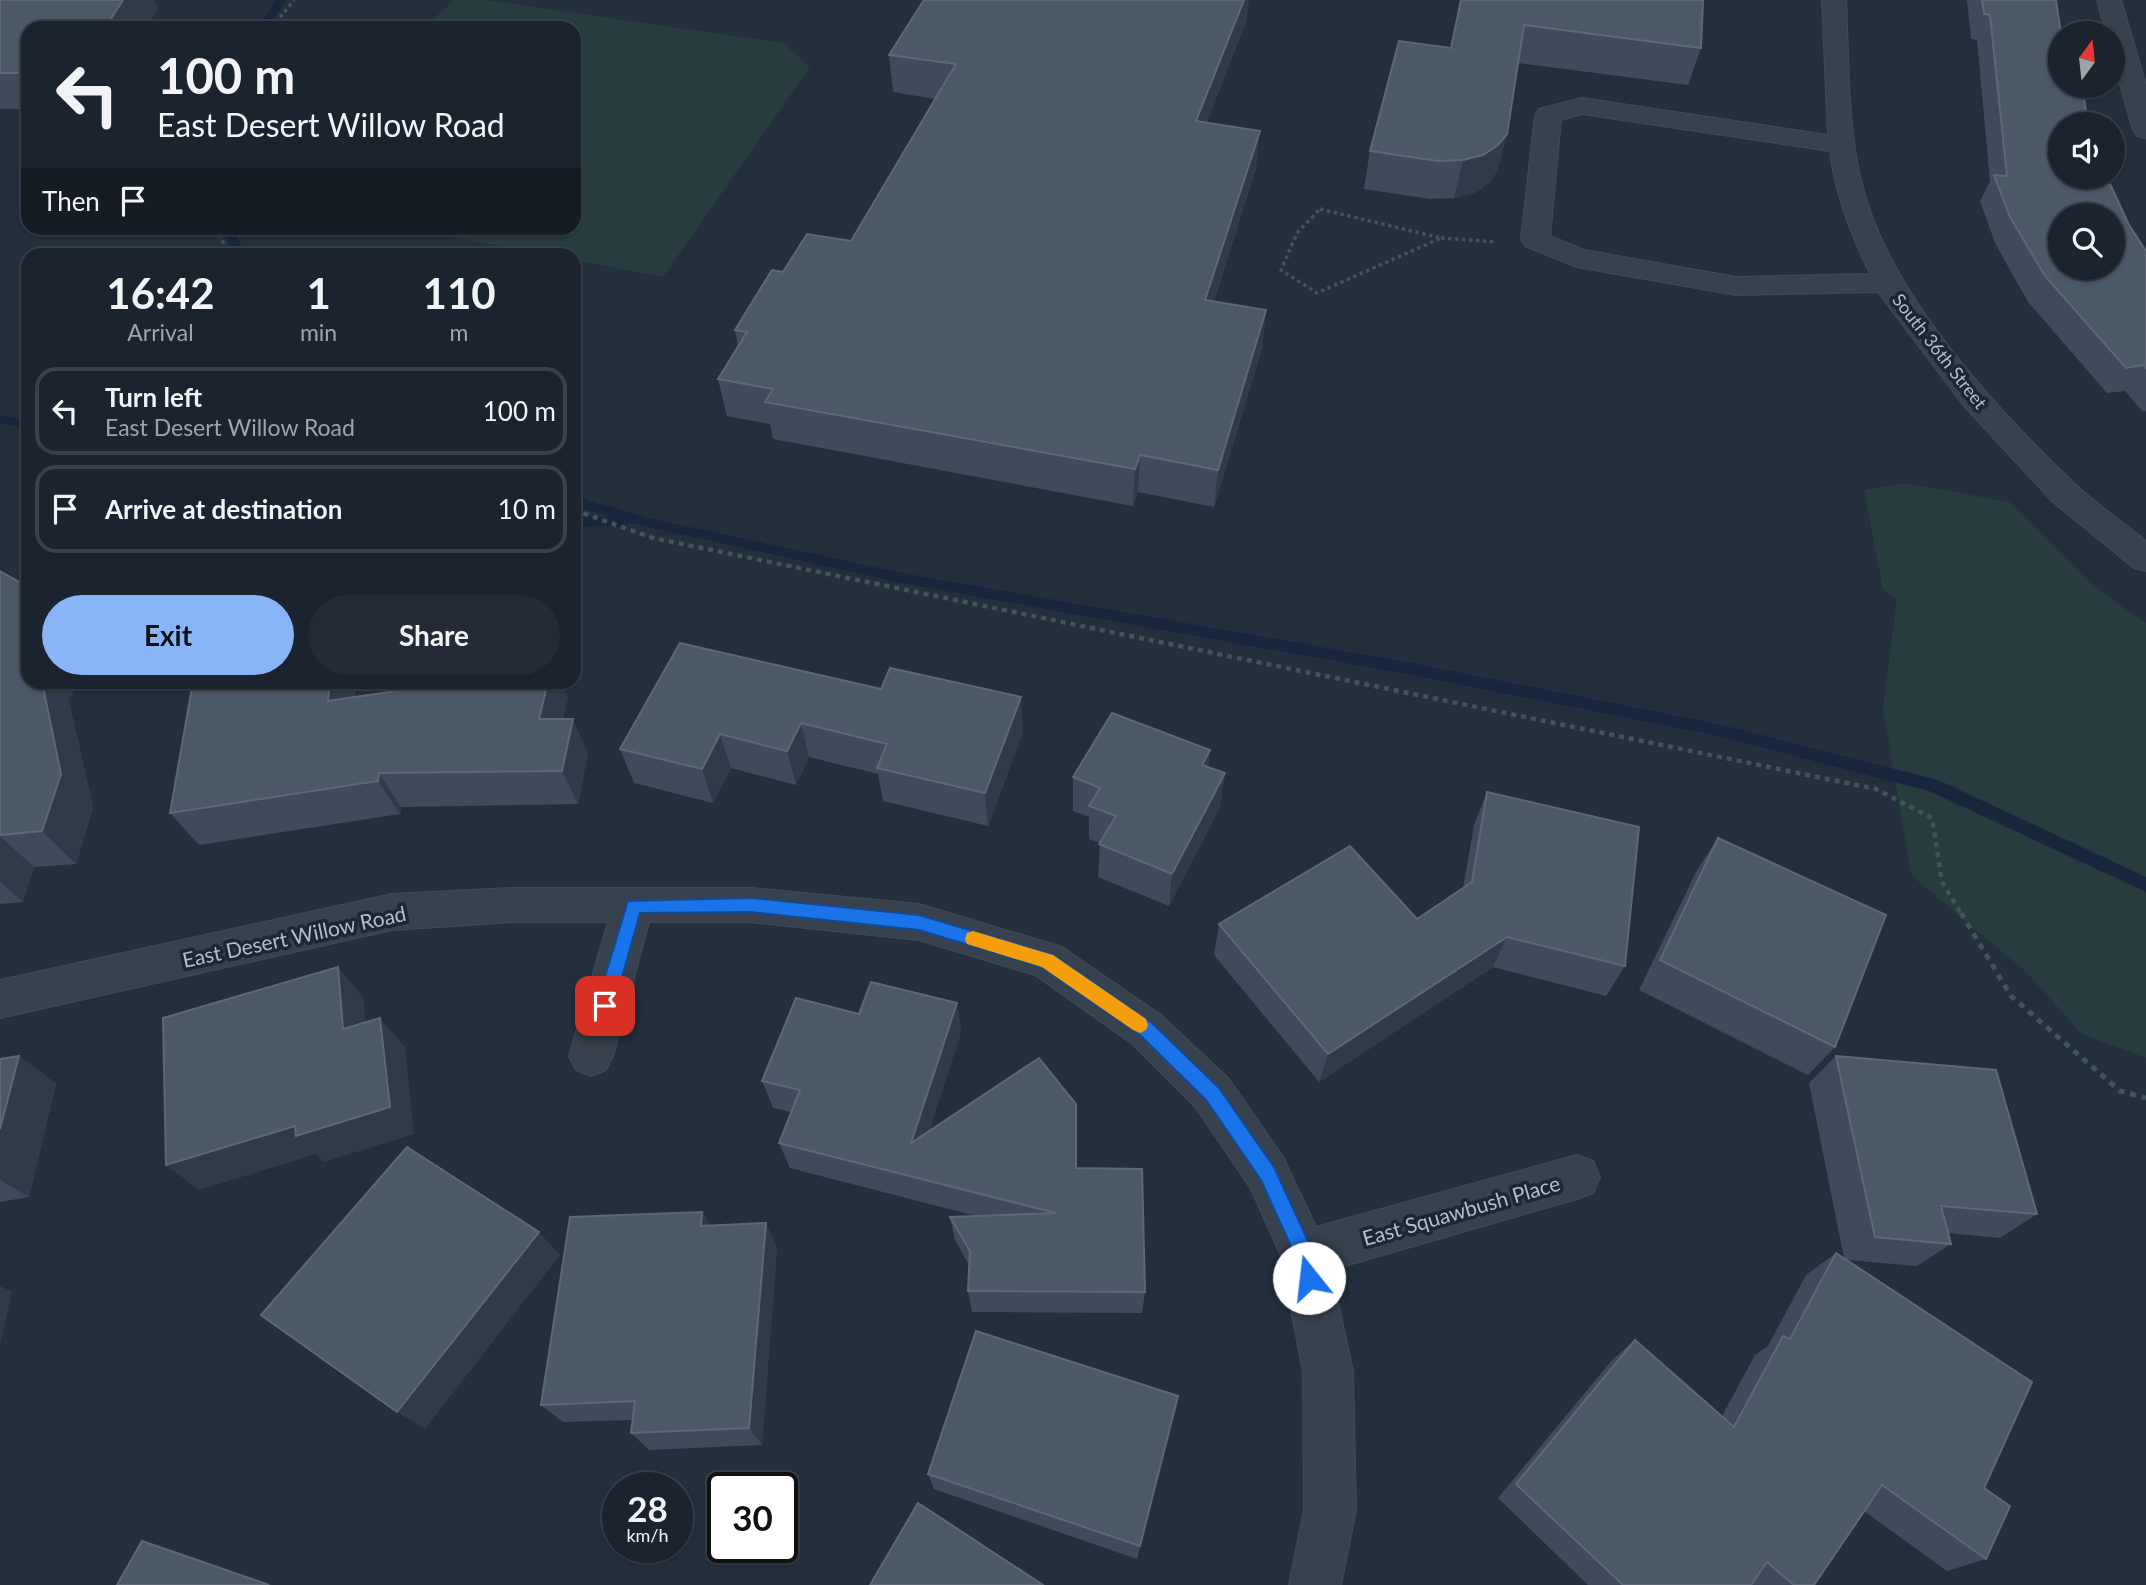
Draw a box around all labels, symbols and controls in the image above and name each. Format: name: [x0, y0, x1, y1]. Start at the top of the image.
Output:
north arrow: [2048, 21, 2124, 98]
map controls: [2048, 21, 2125, 280]
text: 100 m: [157, 46, 295, 104]
icon: left: [42, 49, 133, 140]
text: East Desert Willow Road: [157, 105, 505, 144]
button: sound: [2048, 112, 2125, 189]
icon: arrive: [114, 182, 152, 220]
text: Then: [42, 185, 100, 217]
button: search: [2048, 203, 2125, 280]
text: 16:42: [106, 268, 215, 318]
text: 1: [306, 268, 331, 318]
text: 110: [423, 268, 496, 318]
street label: South 36th Street: [1888, 289, 1992, 414]
text: Arrival: [127, 318, 194, 346]
text: min: [300, 318, 337, 346]
text: m: [450, 318, 469, 346]
text: Turn left: [105, 381, 202, 413]
icon: left: [46, 392, 84, 430]
text: 100 m: [483, 395, 556, 427]
text: East Desert Willow Road: [105, 413, 355, 441]
icon: arrive: [46, 490, 84, 528]
text: Arrive at destination: [105, 493, 342, 525]
text: 10 m: [498, 493, 556, 525]
button: Exit: [42, 595, 294, 675]
button: Share: [308, 595, 560, 675]
street label: East Desert Willow Road: [180, 900, 408, 972]
pin: [575, 976, 635, 1036]
icon: arrive: [586, 987, 624, 1025]
street label: East Squawbush Place: [1359, 1170, 1563, 1250]
position arrow: [1272, 1241, 1346, 1315]
speed limit sign: 30: [707, 1472, 798, 1563]
text: 28: [627, 1487, 668, 1529]
text: km/h: [626, 1524, 669, 1546]

